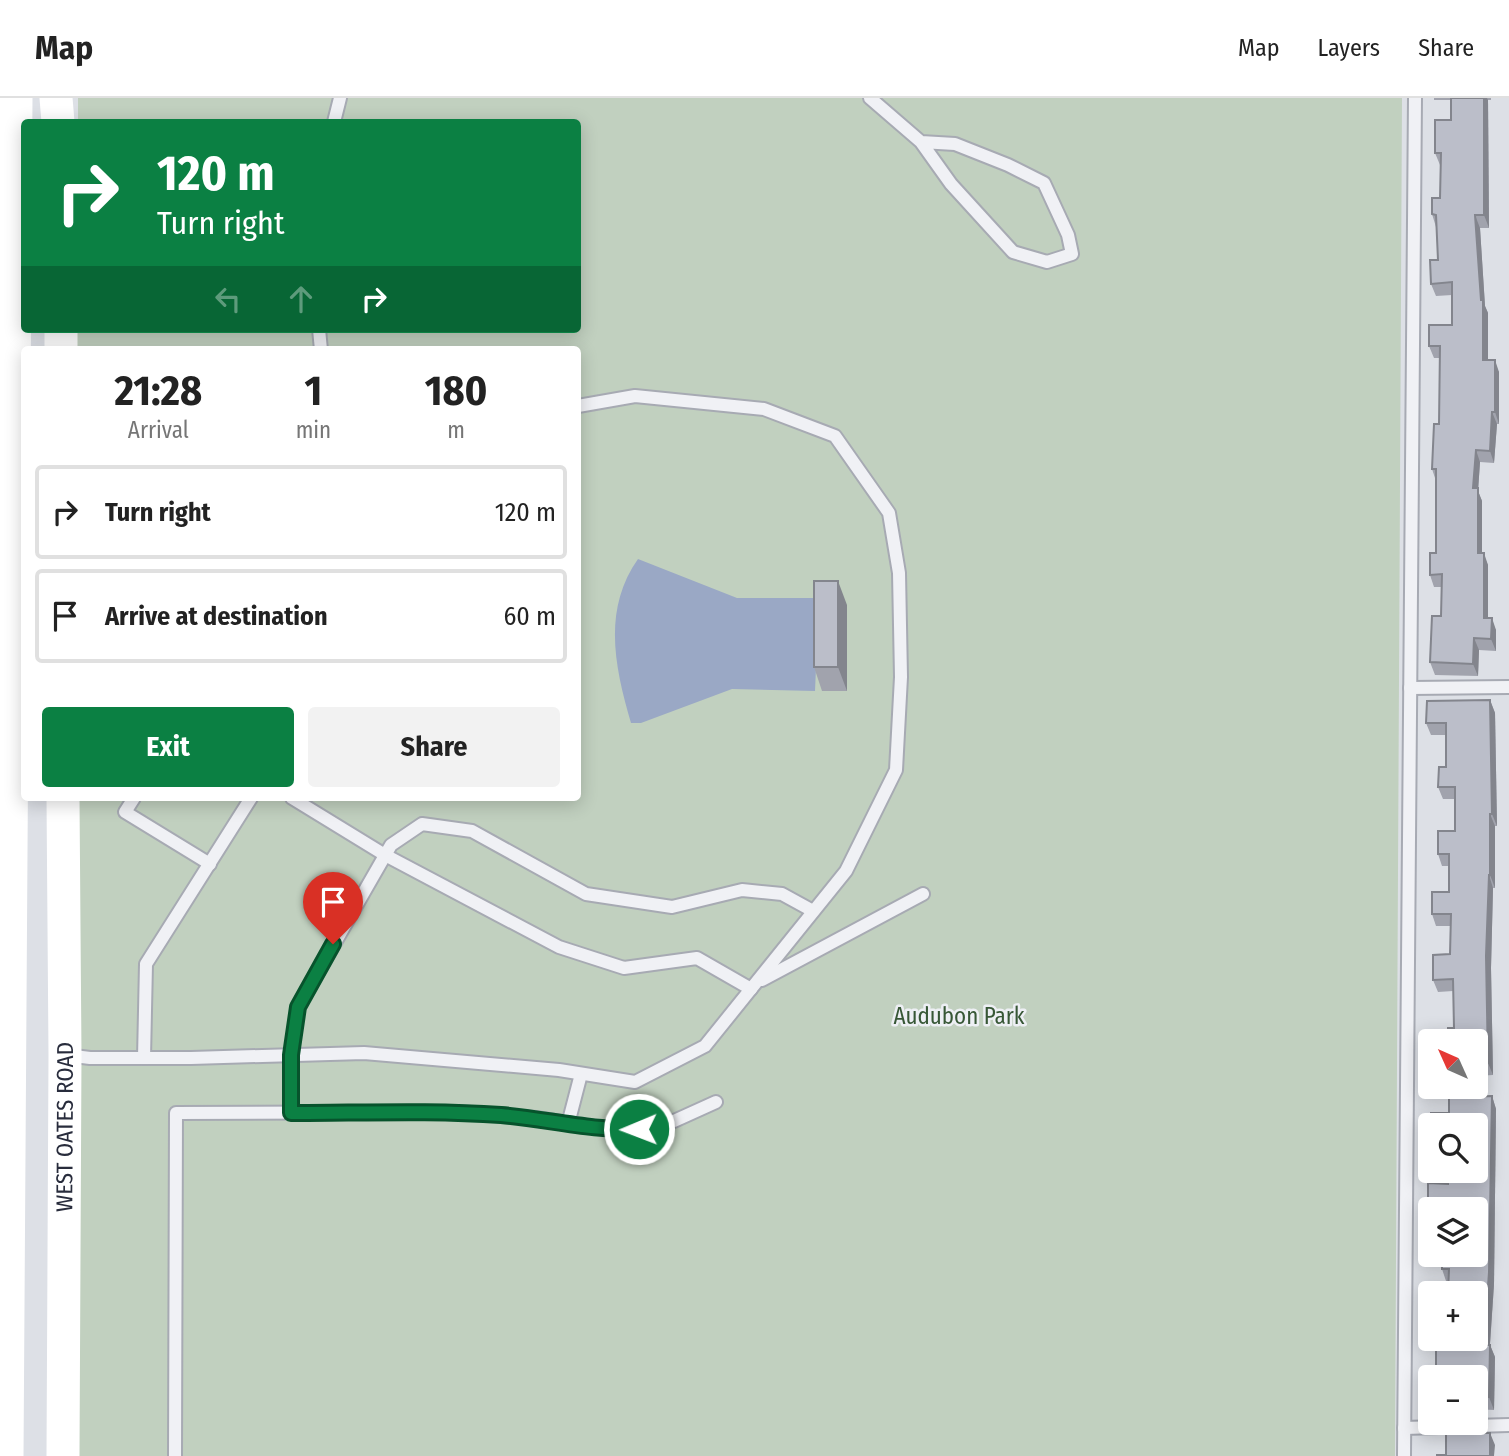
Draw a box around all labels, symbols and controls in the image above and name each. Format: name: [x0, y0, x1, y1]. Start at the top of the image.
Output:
text: Map: [35, 28, 93, 68]
text: Map: [1238, 34, 1280, 62]
text: Layers: [1318, 34, 1380, 62]
text: Share: [1418, 34, 1474, 62]
text: 120 m: [157, 144, 275, 203]
icon: right: [42, 147, 133, 238]
text: Turn right: [157, 204, 284, 242]
icon: left: [209, 280, 247, 318]
icon: ahead: [282, 280, 320, 318]
icon: right: [355, 280, 393, 318]
text: 21:28: [114, 366, 202, 416]
text: 1: [305, 366, 322, 416]
text: 180: [425, 366, 488, 416]
text: Arrival: [128, 416, 189, 444]
text: min: [296, 416, 331, 444]
text: m: [447, 416, 465, 444]
icon: right: [46, 493, 84, 531]
text: Turn right: [105, 497, 211, 528]
text: 120 m: [495, 497, 556, 528]
icon: arrive: [46, 597, 84, 635]
text: Arrive at destination: [105, 601, 328, 632]
text: 60 m: [503, 601, 556, 632]
button: Exit: [42, 707, 294, 787]
button: Share: [308, 707, 560, 787]
pin: [303, 872, 363, 944]
icon: arrive: [314, 883, 352, 921]
park label: Audubon Park: [893, 1002, 1025, 1030]
north arrow: [1418, 1029, 1488, 1099]
map controls: [1418, 1029, 1488, 1435]
street label: WEST OATES ROAD: [50, 1042, 79, 1212]
position arrow: [602, 1092, 676, 1166]
button: search: [1418, 1113, 1488, 1183]
button: layers: [1418, 1197, 1488, 1267]
button: +: [1418, 1281, 1488, 1351]
button: −: [1418, 1365, 1488, 1435]

